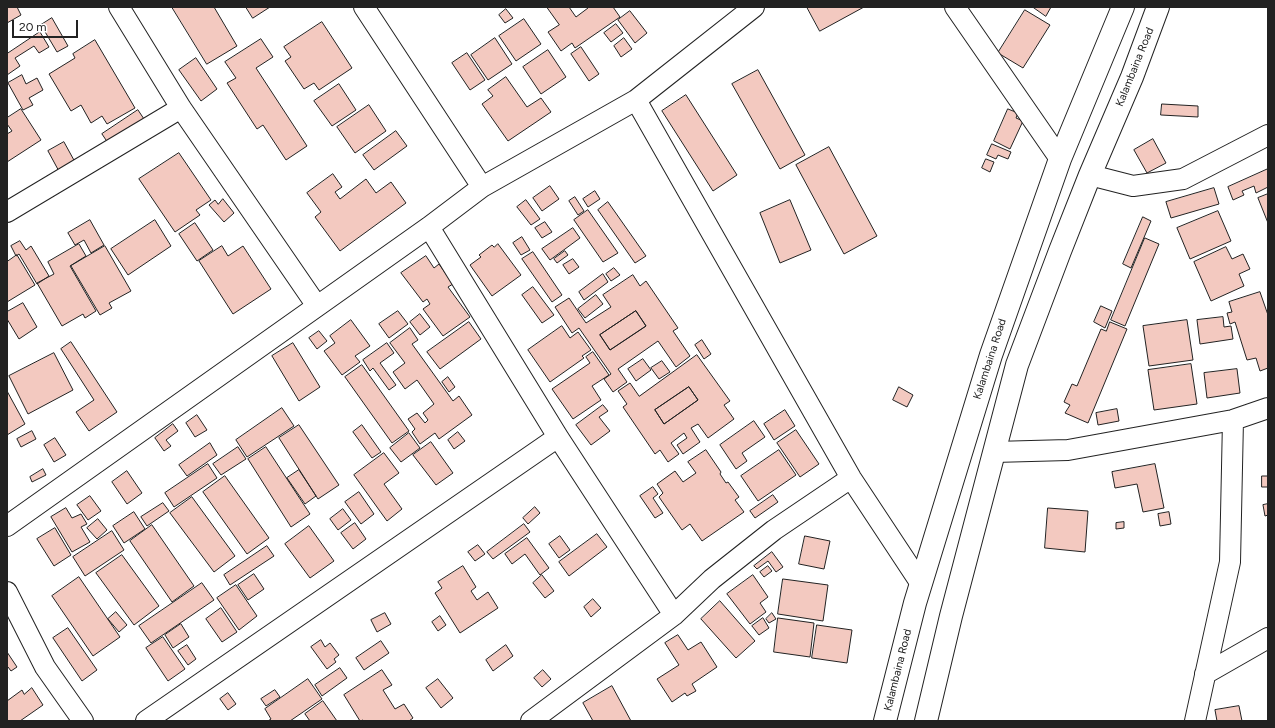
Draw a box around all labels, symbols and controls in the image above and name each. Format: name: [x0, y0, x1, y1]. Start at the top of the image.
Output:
scale bar: [14, 12, 80, 38]
text: 20 m: [19, 20, 47, 34]
street label: Kalambaina Road: [1113, 26, 1157, 108]
street label: Kalambaina Road: [971, 317, 1009, 401]
street label: Kalambaina Road: [881, 628, 915, 712]

